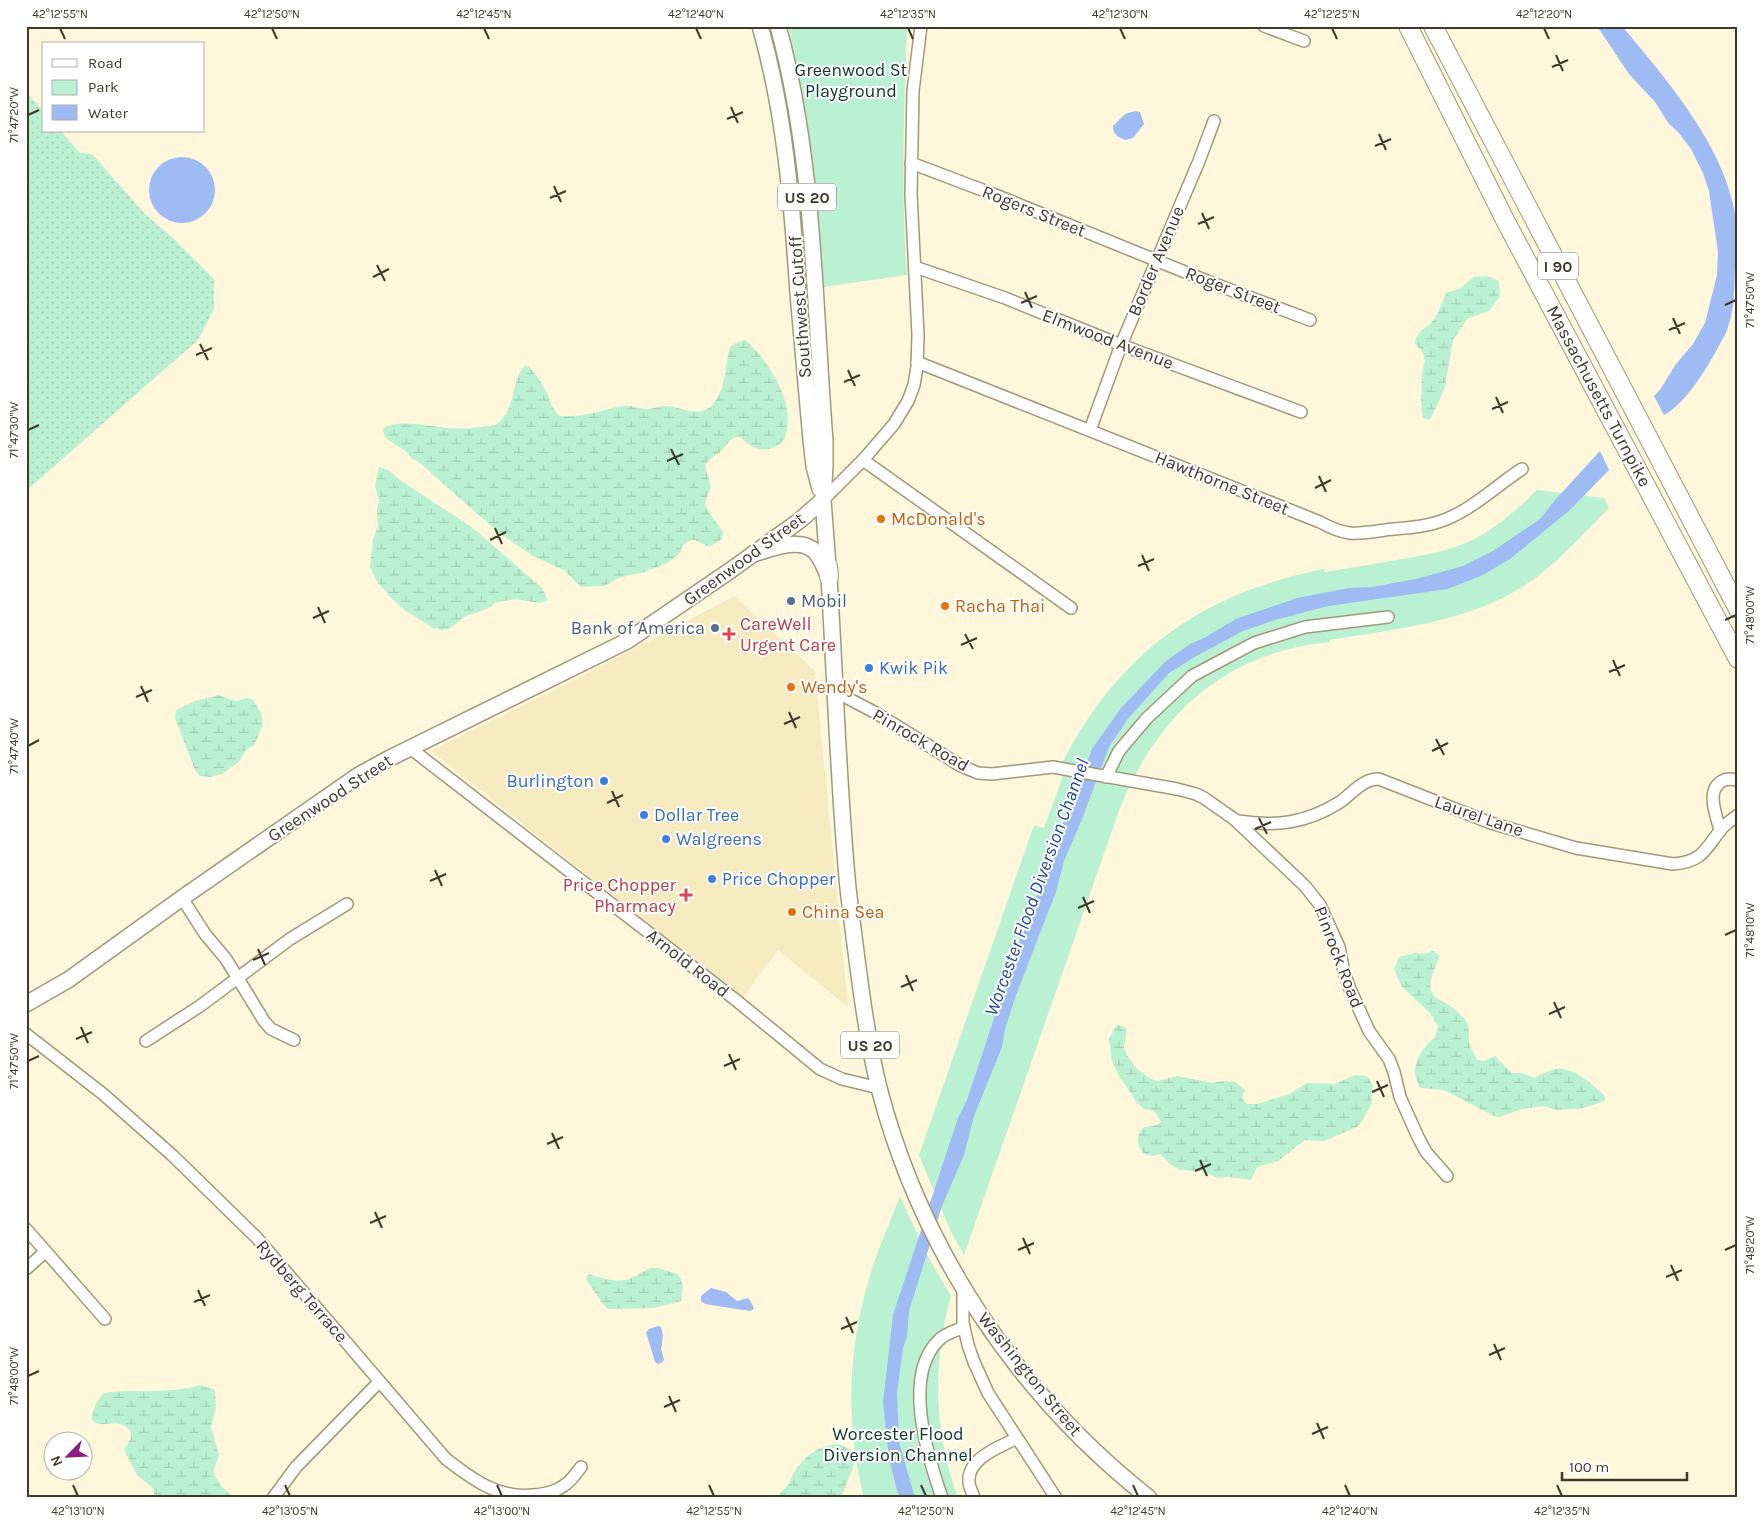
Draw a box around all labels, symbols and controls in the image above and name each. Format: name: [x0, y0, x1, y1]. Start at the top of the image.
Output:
text: 42°12'55"N: [32, 7, 88, 21]
text: 42°12'50"N: [244, 7, 300, 21]
text: 42°12'45"N: [456, 7, 512, 21]
text: 42°12'40"N: [668, 7, 724, 21]
text: 42°12'35"N: [880, 7, 936, 21]
text: 42°12'30"N: [1092, 7, 1148, 21]
text: 42°12'25"N: [1304, 7, 1360, 21]
text: 42°12'20"N: [1516, 7, 1572, 21]
legend: [42, 42, 205, 132]
text: Road: [88, 54, 123, 72]
park label: Greenwood St Playground: [795, 59, 908, 102]
text: Park: [88, 78, 118, 96]
text: 71°47'20"W: [7, 87, 21, 143]
text: Water: [88, 104, 129, 122]
street label: Rogers Street: [979, 180, 1089, 242]
road number: US 20: [778, 183, 836, 210]
street label: Border Avenue: [1123, 203, 1189, 319]
street label: Southwest Cutoff: [784, 234, 816, 379]
road number: I 90: [1538, 252, 1578, 280]
street label: Roger Street: [1182, 262, 1284, 318]
text: 71°47'50"W: [1743, 272, 1757, 328]
street label: Massachusetts Turnpike: [1542, 302, 1656, 490]
street label: Elmwood Avenue: [1039, 304, 1177, 374]
text: 71°47'30"W: [7, 402, 21, 458]
street label: Hawthorne Street: [1152, 446, 1293, 520]
street label: Greenwood Street: [679, 507, 809, 610]
place label: McDonald's: [891, 508, 986, 530]
marker: McDonald's: [875, 513, 887, 525]
text: 71°48'00"W: [1743, 586, 1757, 644]
place label: Mobil: [801, 590, 847, 612]
marker: Mobil: [785, 595, 797, 607]
place label: Racha Thai: [955, 595, 1045, 617]
marker: Racha Thai: [939, 600, 951, 612]
place label: CareWell Urgent Care: [740, 613, 836, 656]
place label: Bank of America: [571, 617, 705, 639]
marker: Bank of America: [709, 622, 721, 634]
marker: CareWell Urgent Care: [722, 627, 736, 641]
place label: Kwik Pik: [879, 657, 948, 679]
marker: Kwik Pik: [863, 662, 875, 674]
place label: Wendy's: [801, 676, 868, 698]
marker: Wendy's: [785, 681, 797, 693]
street label: Pinrock Road: [869, 704, 973, 776]
text: 71°47'40"W: [7, 718, 21, 774]
street label: Greenwood Street: [263, 749, 397, 847]
water label: Worcester Flood Diversion Channel: [980, 755, 1094, 1019]
place label: Burlington: [507, 770, 594, 792]
marker: Burlington: [598, 775, 610, 787]
street label: Laurel Lane: [1432, 791, 1526, 841]
place label: Dollar Tree: [654, 804, 739, 826]
marker: Dollar Tree: [638, 809, 650, 821]
place label: Walgreens: [676, 828, 762, 850]
marker: Walgreens: [660, 833, 672, 845]
place label: Price Chopper: [722, 868, 836, 890]
marker: Price Chopper: [706, 873, 718, 885]
place label: Price Chopper Pharmacy: [563, 874, 677, 917]
marker: Price Chopper Pharmacy: [680, 889, 692, 901]
place label: China Sea: [802, 901, 884, 923]
text: 71°48'10"W: [1743, 902, 1757, 957]
street label: Pinrock Road: [1309, 903, 1369, 1011]
marker: China Sea: [786, 906, 798, 918]
street label: Arnold Road: [642, 924, 734, 1002]
road number: US 20: [841, 1032, 899, 1058]
text: 71°47'50"W: [7, 1033, 21, 1089]
text: 71°48'20"W: [1743, 1216, 1757, 1274]
street label: Rydberg Terrace: [251, 1235, 353, 1347]
street label: Washington Street: [973, 1308, 1087, 1441]
text: 71°48'00"W: [7, 1347, 21, 1405]
park label: Worcester Flood Diversion Channel: [823, 1423, 973, 1466]
north arrow: [42, 1432, 92, 1482]
scale bar: [1562, 1449, 1686, 1481]
text: N: [47, 1453, 66, 1469]
text: 100 m: [1569, 1458, 1609, 1476]
text: 42°13'10"N: [51, 1504, 105, 1518]
text: 42°13'05"N: [262, 1504, 318, 1518]
text: 42°13'00"N: [474, 1504, 530, 1518]
text: 42°12'55"N: [686, 1504, 742, 1518]
text: 42°12'50"N: [898, 1504, 954, 1518]
text: 42°12'45"N: [1110, 1504, 1166, 1518]
text: 42°12'40"N: [1322, 1504, 1378, 1518]
text: 42°12'35"N: [1534, 1504, 1590, 1518]

